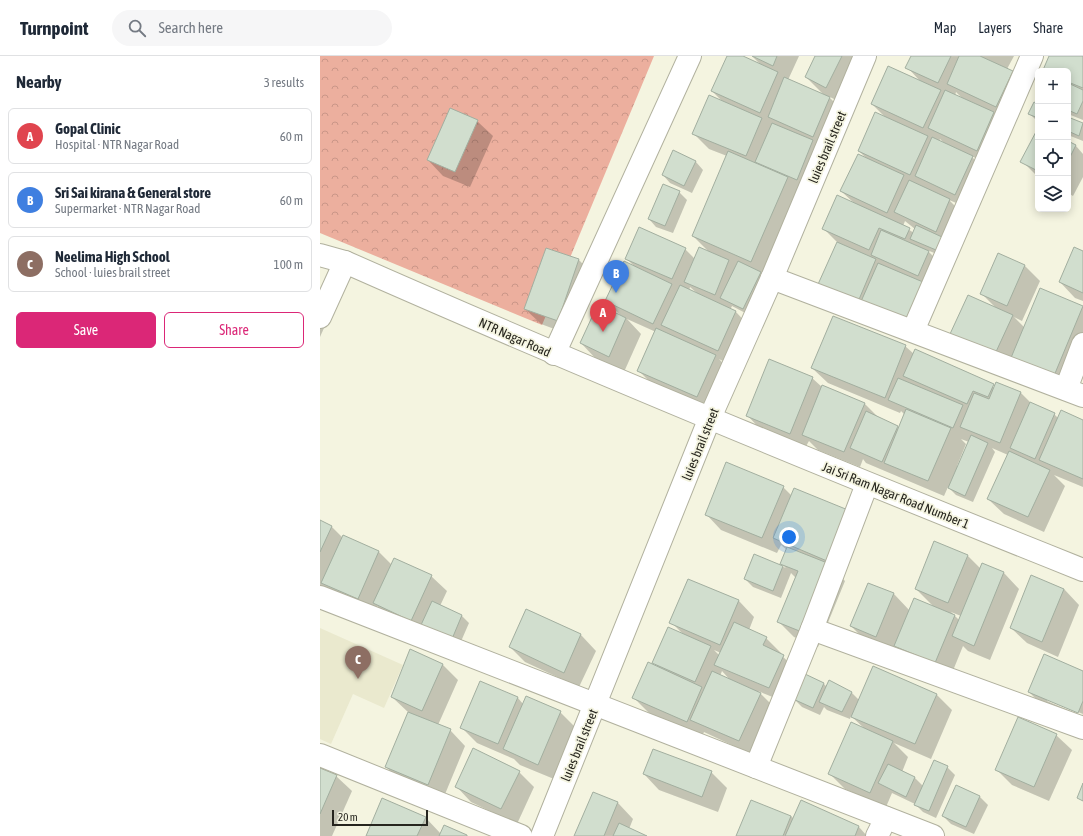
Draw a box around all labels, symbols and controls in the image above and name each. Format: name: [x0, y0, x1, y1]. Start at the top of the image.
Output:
search box: [112, 10, 392, 46]
text: Turnpoint: [20, 17, 88, 39]
icon: search: [126, 17, 148, 39]
text: Search here: [158, 19, 223, 36]
text: Map: [934, 20, 956, 36]
text: Layers: [978, 20, 1011, 36]
text: Share: [1033, 20, 1063, 36]
map controls: [1035, 68, 1071, 212]
button: +: [1035, 68, 1071, 104]
text: Nearby: [16, 72, 62, 92]
text: 3 results: [264, 75, 304, 90]
button: −: [1035, 104, 1071, 140]
street label: luies brail street: [806, 109, 849, 185]
text: Gopal Clinic: [55, 120, 121, 137]
text: A: [27, 129, 33, 144]
text: 60 m: [280, 129, 303, 144]
text: Hospital · NTR Nagar Road: [55, 137, 179, 152]
button: locate: [1035, 140, 1071, 176]
button: layers: [1035, 176, 1071, 212]
text: Sri Sai kirana & General store: [55, 184, 211, 201]
text: B: [27, 193, 33, 208]
text: 60 m: [280, 193, 303, 208]
text: Supermarket · NTR Nagar Road: [55, 201, 201, 216]
text: Neelima High School: [55, 248, 170, 265]
text: C: [27, 257, 33, 272]
text: 100 m: [274, 257, 303, 272]
pin: B: [603, 260, 629, 293]
text: School · luies brail street: [55, 265, 170, 280]
pin: A: [590, 299, 616, 332]
button: Save: [16, 312, 156, 348]
button: Share: [164, 312, 304, 348]
street label: NTR Nagar Road: [476, 315, 553, 360]
street label: luies brail street: [679, 406, 722, 483]
street label: Jai Sri Ram Nagar Road Number 1: [820, 459, 971, 532]
your location: [779, 527, 799, 547]
pin: C: [345, 646, 371, 679]
street label: luies brail street: [558, 707, 601, 784]
scale bar: [332, 808, 428, 827]
text: 20 m: [338, 811, 358, 823]

